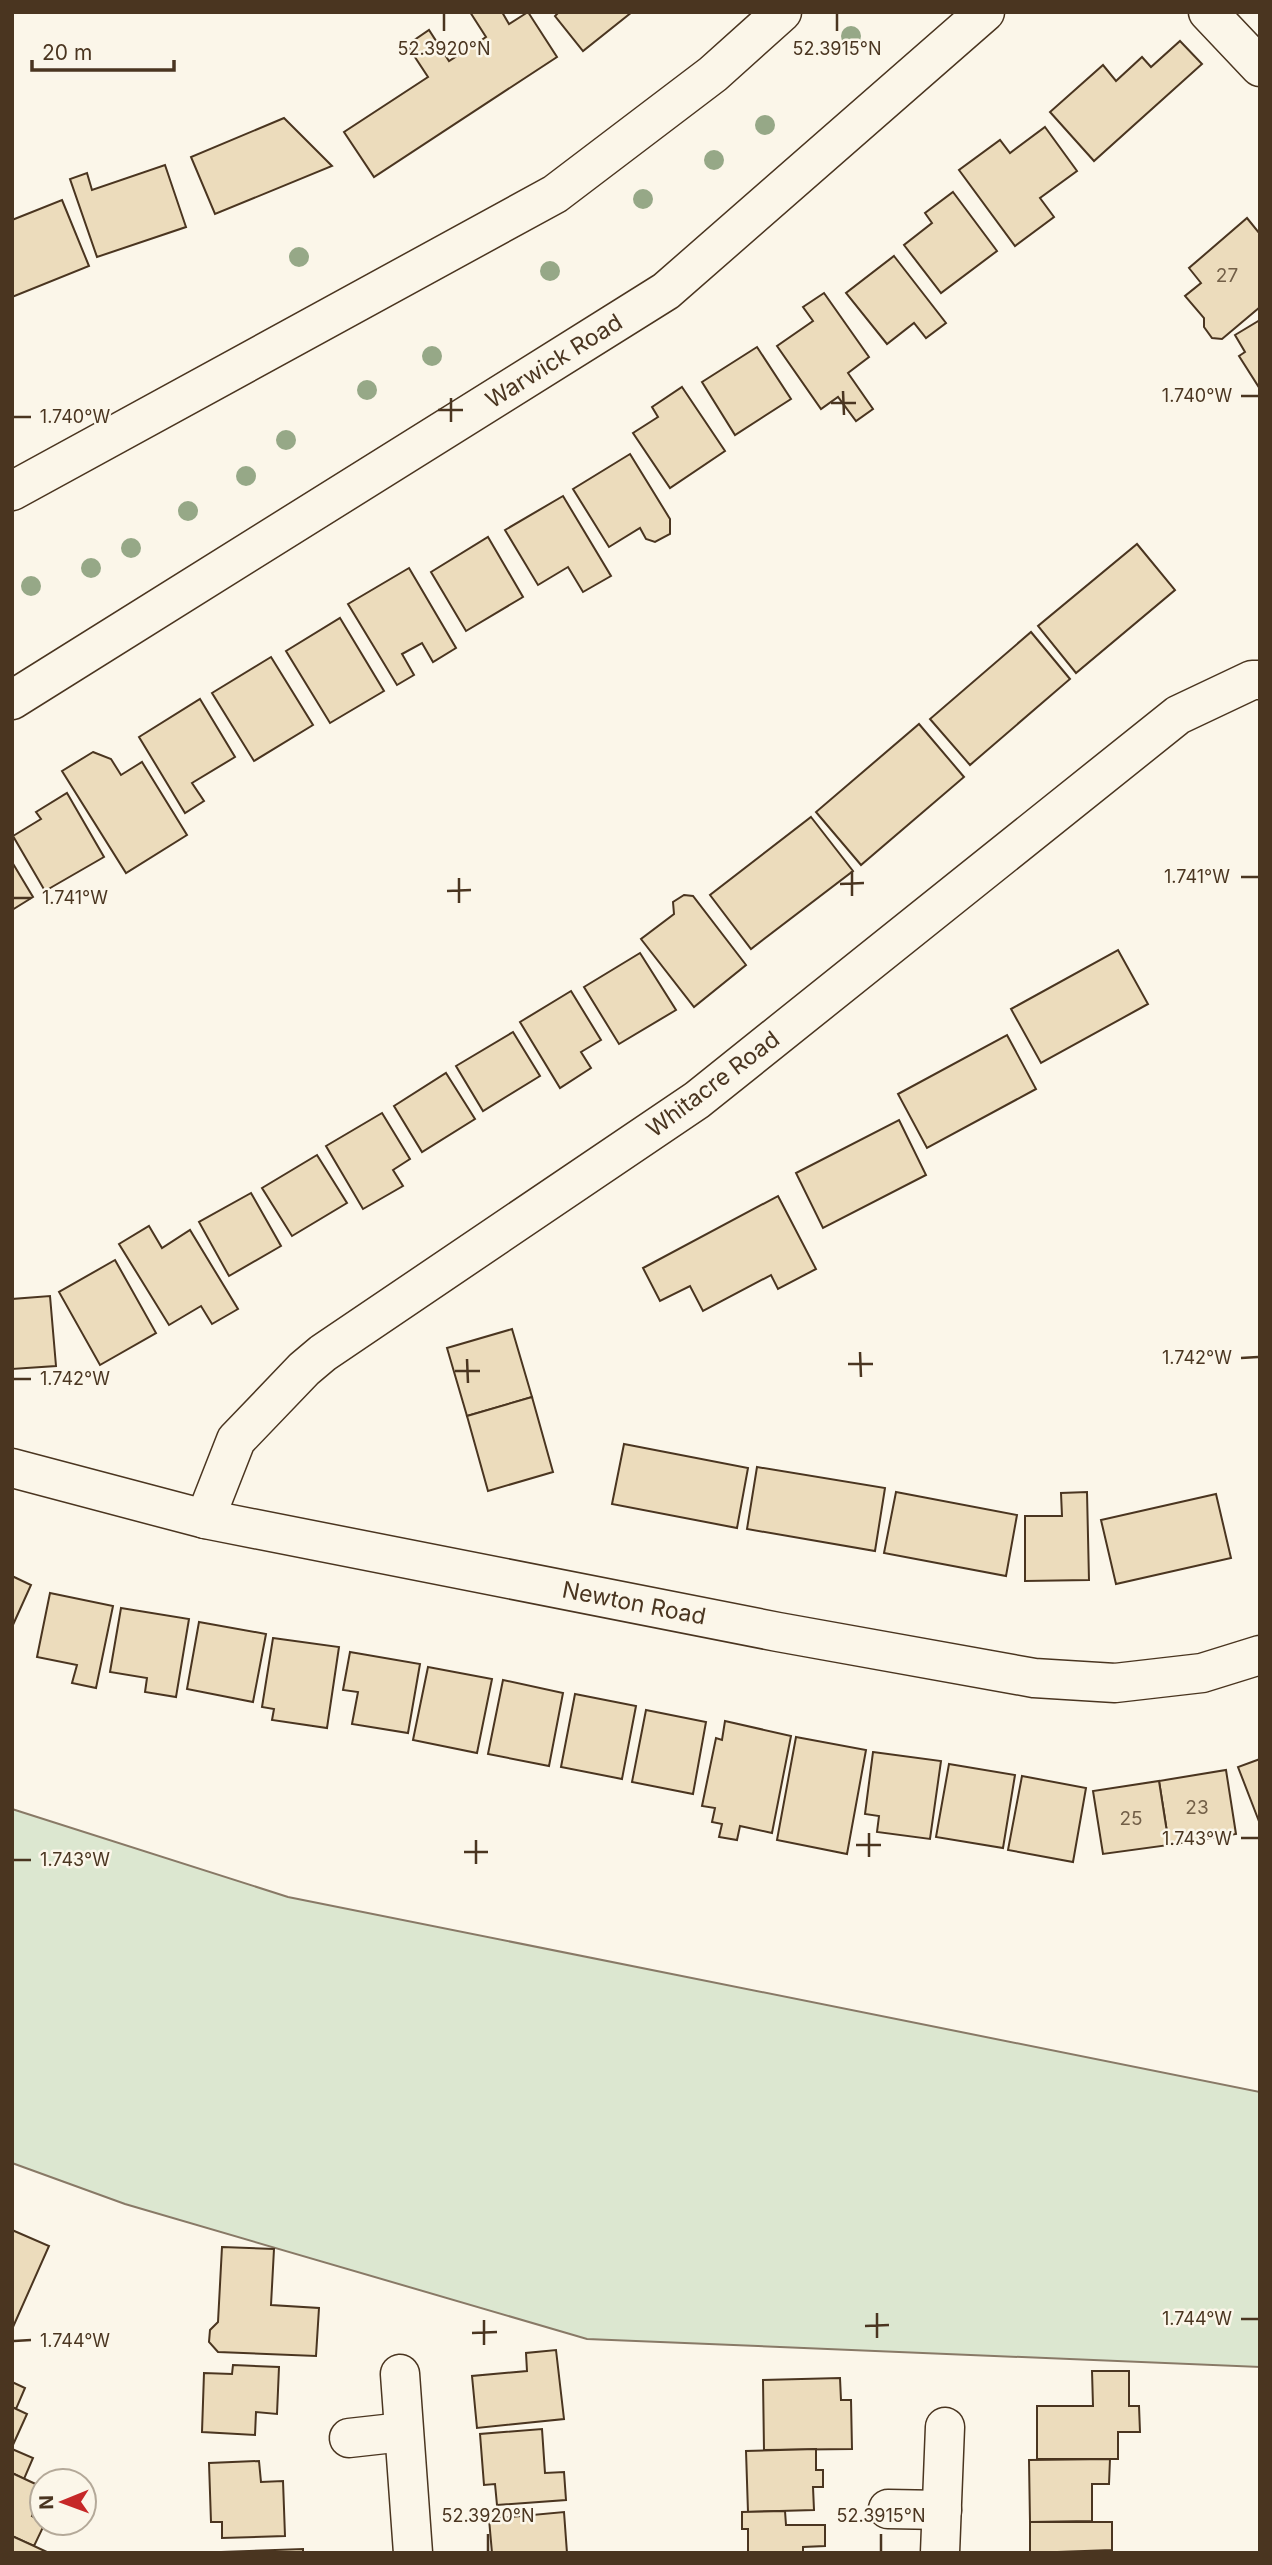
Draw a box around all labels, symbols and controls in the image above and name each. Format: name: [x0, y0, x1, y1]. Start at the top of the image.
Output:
scale bar: [32, 28, 173, 72]
text: 52.3920°N: [398, 38, 491, 59]
text: 52.3915°N: [793, 38, 881, 59]
text: 20 m: [42, 40, 92, 65]
house number: 27: [1216, 264, 1238, 287]
street label: Warwick Road: [481, 308, 627, 414]
text: 1.740°W: [1162, 385, 1232, 406]
text: 1.740°W: [40, 406, 110, 427]
text: 1.741°W: [1164, 866, 1230, 887]
text: 1.741°W: [42, 887, 108, 908]
street label: Whitacre Road: [641, 1025, 785, 1143]
text: 1.742°W: [1162, 1347, 1232, 1368]
text: 1.742°W: [40, 1368, 110, 1389]
street label: Newton Road: [560, 1575, 708, 1631]
house number: 23: [1185, 1796, 1209, 1819]
house number: 25: [1119, 1807, 1143, 1830]
text: 1.743°W: [1162, 1828, 1232, 1849]
text: 1.743°W: [40, 1849, 110, 1870]
text: 1.744°W: [1162, 2308, 1232, 2329]
text: 1.744°W: [40, 2330, 110, 2351]
north arrow: [28, 2467, 98, 2537]
text: N: [35, 2495, 58, 2510]
text: 52.3920°N: [442, 2505, 535, 2526]
text: 52.3915°N: [837, 2505, 925, 2526]

